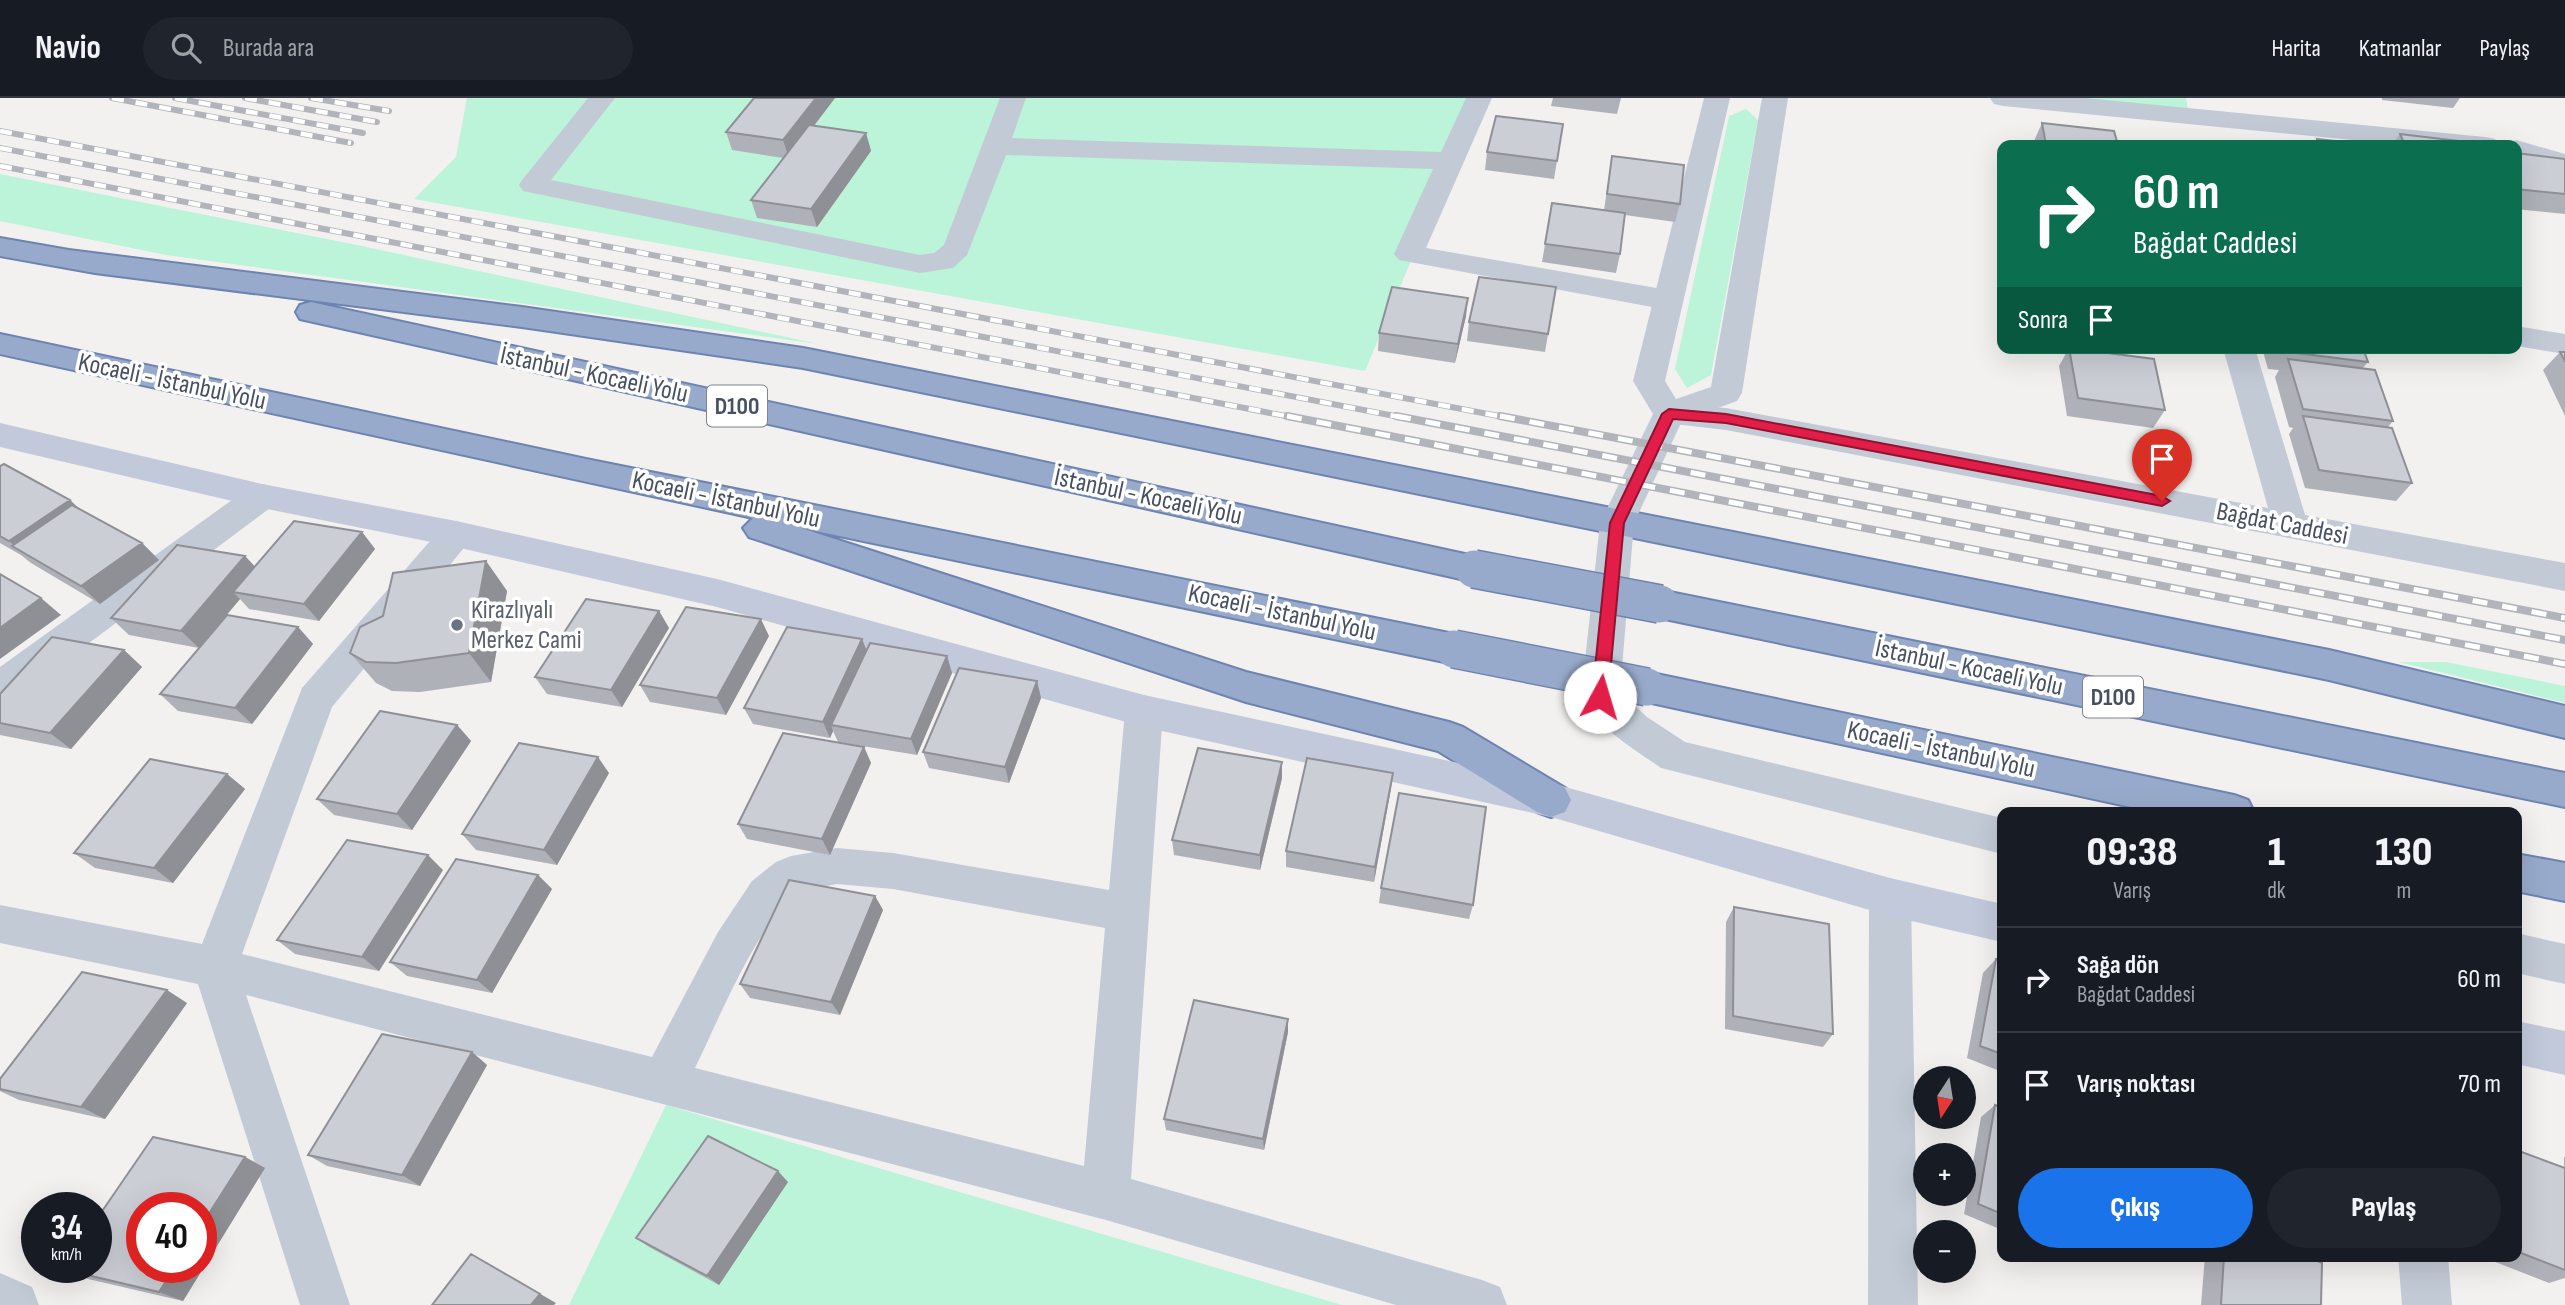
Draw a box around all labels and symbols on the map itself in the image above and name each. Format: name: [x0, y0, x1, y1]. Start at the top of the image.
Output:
street label: İstanbul - Kocaeli Yolu: [497, 340, 691, 410]
street label: Kocaeli - İstanbul Yolu: [75, 347, 269, 417]
road number: D100: [707, 386, 767, 426]
pin: [2132, 429, 2192, 501]
street label: İstanbul - Kocaeli Yolu: [1051, 462, 1245, 532]
street label: Kocaeli - İstanbul Yolu: [629, 465, 823, 535]
street label: Bağdat Caddesi: [2214, 496, 2350, 552]
street label: Kocaeli - İstanbul Yolu: [1185, 578, 1379, 648]
place label: Kirazlıyalı Merkez Cami: [471, 595, 582, 656]
marker: Kirazlıyalı Merkez Cami: [449, 617, 465, 633]
street label: İstanbul - Kocaeli Yolu: [1872, 633, 2066, 703]
position arrow: [1563, 660, 1637, 734]
road number: D100: [2083, 676, 2143, 718]
street label: Kocaeli - İstanbul Yolu: [1844, 715, 2038, 785]
north arrow: [1913, 1066, 1976, 1129]
speed limit sign: 40: [126, 1192, 217, 1283]

